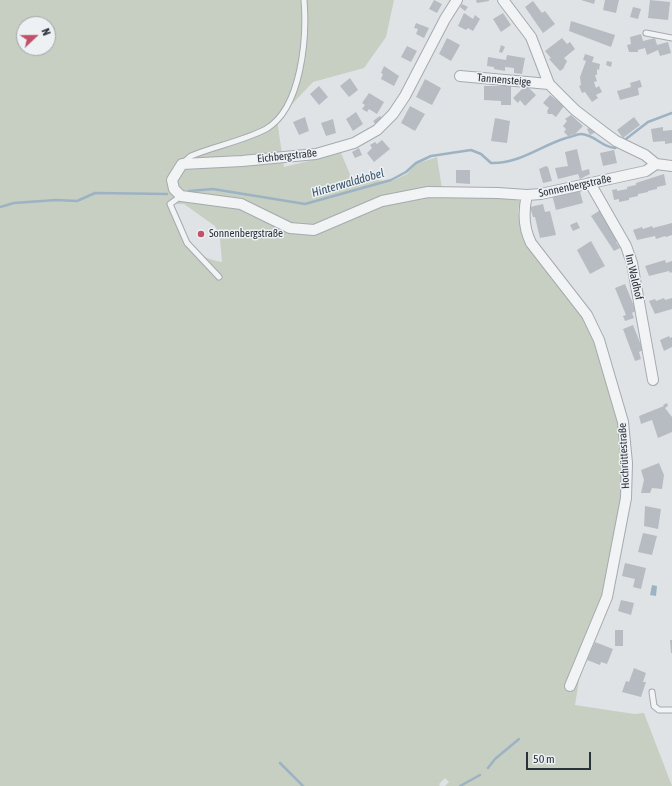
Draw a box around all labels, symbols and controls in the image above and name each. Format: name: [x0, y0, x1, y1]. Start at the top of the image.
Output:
north arrow: [16, 16, 56, 56]
text: N: [39, 27, 53, 37]
street label: Tannensteige: [476, 71, 532, 89]
street label: Eichbergstraße: [257, 146, 317, 166]
water label: Hinterwalddobel: [310, 166, 386, 200]
street label: Sonnenbergstraße: [537, 172, 613, 200]
place label: Sonnenbergstraße: [209, 227, 283, 241]
marker: Sonnenbergstraße: [196, 229, 206, 239]
street label: Im Waldhof: [622, 253, 646, 301]
street label: Hochrüttestraße: [616, 423, 632, 489]
scale bar: [528, 744, 593, 770]
text: 50 m: [533, 752, 555, 766]

